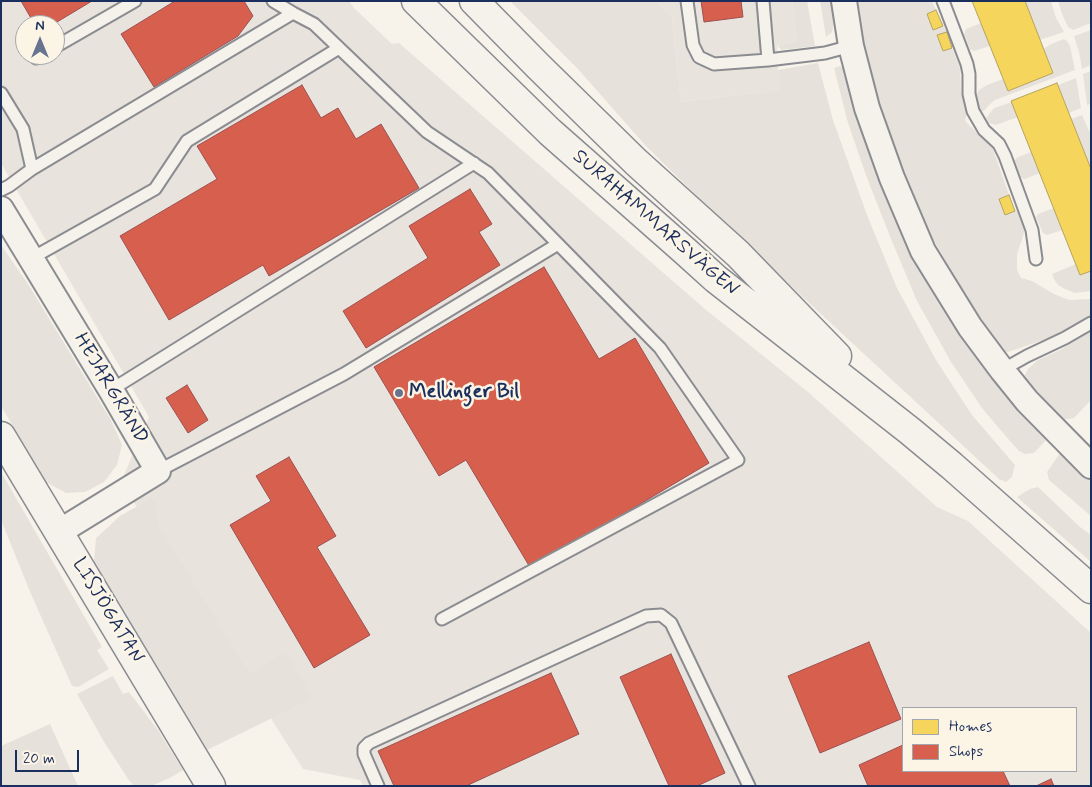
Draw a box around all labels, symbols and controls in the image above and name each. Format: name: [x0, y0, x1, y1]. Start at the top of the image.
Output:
north arrow: [15, 15, 65, 65]
text: N: [35, 17, 45, 35]
street label: SURAHAMMARSVÄGEN: [567, 145, 743, 303]
street label: HEJARGRÄND: [68, 329, 152, 449]
place label: Mellinger Bil: [409, 381, 519, 405]
marker: Mellinger Bil: [393, 387, 405, 399]
street label: LISJÖGATAN: [66, 554, 148, 668]
legend: [902, 707, 1077, 772]
text: Homes: [949, 717, 992, 737]
scale bar: [18, 740, 81, 772]
text: Shops: [949, 742, 983, 762]
text: 20 m: [23, 749, 55, 769]

